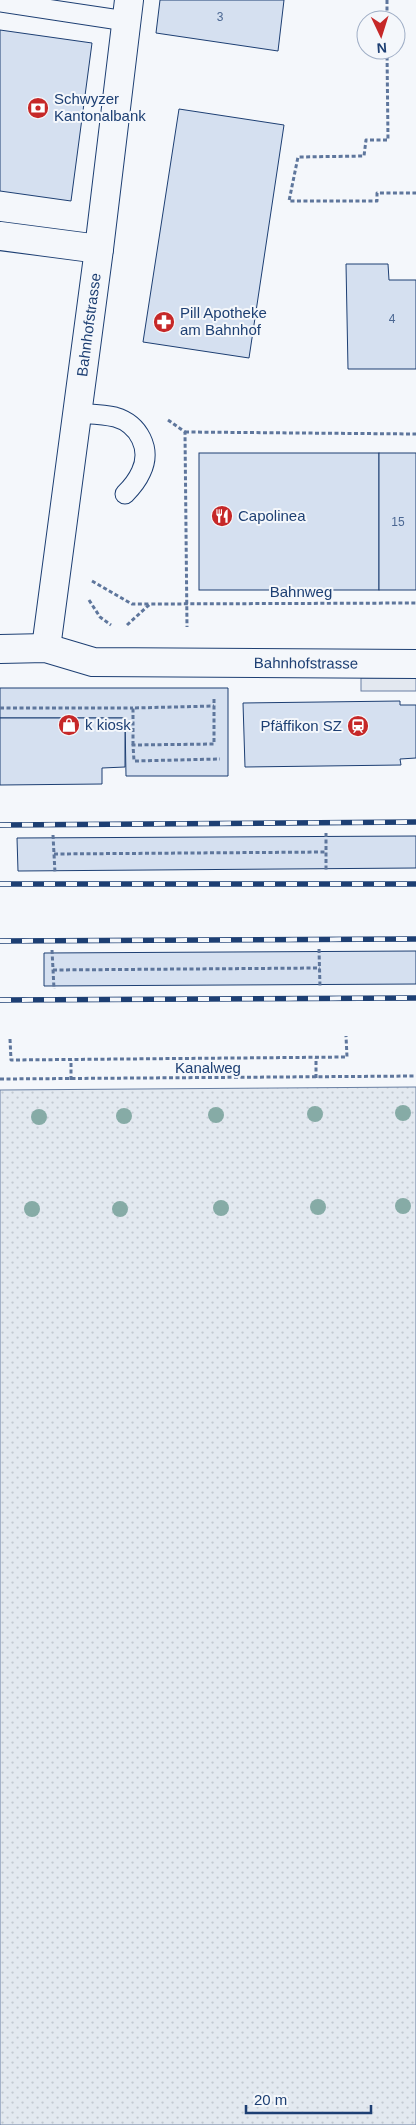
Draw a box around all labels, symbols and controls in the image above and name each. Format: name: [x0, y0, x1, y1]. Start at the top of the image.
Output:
house number: 3: [217, 10, 224, 24]
north arrow: [356, 10, 406, 60]
text: N: [376, 40, 388, 56]
place label: Schwyzer Kantonalbank: [54, 90, 146, 124]
bank icon: Schwyzer Kantonalbank: [26, 96, 50, 120]
street label: Bahnhofstrasse: [73, 272, 104, 378]
place label: Pill Apotheke am Bahnhof: [180, 304, 267, 338]
pharmacy icon: Pill Apotheke am Bahnhof: [152, 310, 176, 334]
house number: 4: [389, 312, 396, 326]
restaurant icon: Capolinea: [210, 504, 234, 528]
place label: Capolinea: [238, 507, 306, 524]
house number: 15: [391, 515, 405, 529]
street label: Bahnweg: [270, 583, 332, 600]
street label: Bahnhofstrasse: [254, 654, 358, 672]
shop icon: k kiosk: [57, 713, 81, 737]
station icon: Pfäffikon SZ: [346, 714, 370, 738]
place label: k kiosk: [85, 716, 131, 733]
place label: Pfäffikon SZ: [261, 717, 342, 734]
street label: Kanalweg: [175, 1059, 241, 1076]
scale bar: [246, 2082, 371, 2114]
text: 20 m: [254, 2091, 287, 2108]

